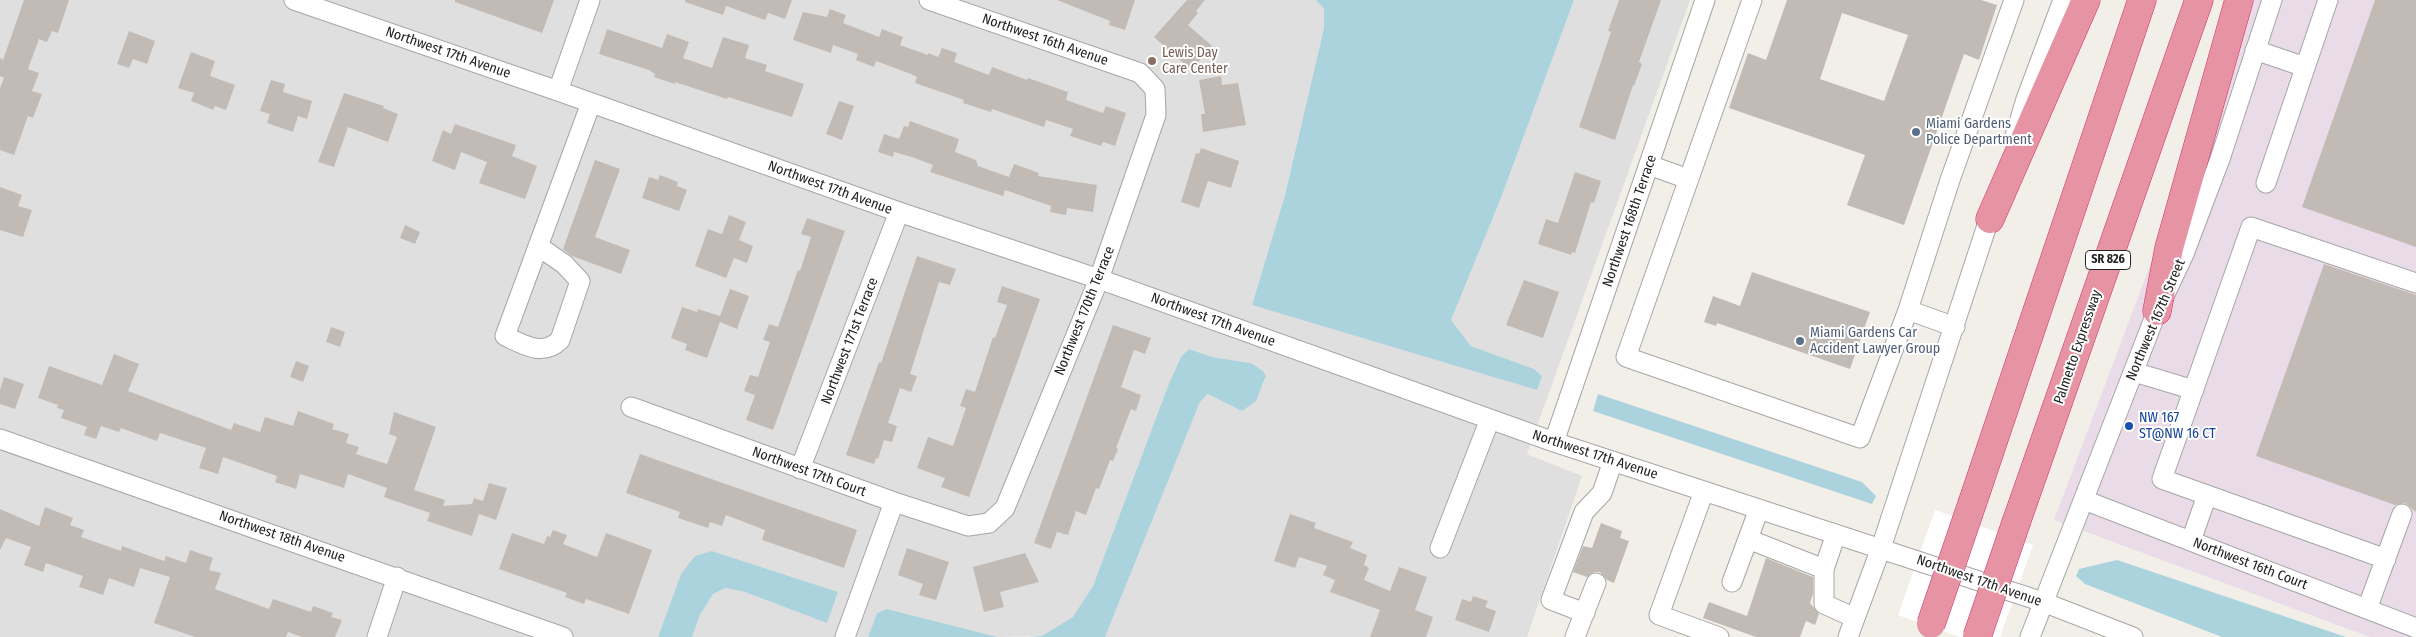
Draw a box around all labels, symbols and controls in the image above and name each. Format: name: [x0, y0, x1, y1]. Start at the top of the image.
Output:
street label: Northwest 16th Avenue: [980, 11, 1110, 69]
street label: Northwest 17th Avenue: [383, 24, 513, 82]
place label: Lewis Day Care Center: [1162, 45, 1228, 78]
marker: Lewis Day Care Center: [1146, 55, 1158, 67]
place label: Miami Gardens Police Department: [1926, 116, 2032, 148]
marker: Miami Gardens Police Department: [1910, 126, 1922, 138]
street label: Northwest 168th Terrace: [1599, 153, 1661, 289]
street label: Northwest 17th Avenue: [766, 158, 894, 218]
street label: Northwest 170th Terrace: [1051, 244, 1119, 378]
road number: SR 826: [2086, 250, 2130, 270]
street label: Northwest 167th Street: [2123, 257, 2189, 383]
street label: Northwest 171st Terrace: [818, 275, 882, 407]
street label: Palmetto Expressway: [2051, 288, 2105, 406]
street label: Northwest 17th Avenue: [1149, 290, 1277, 350]
place label: Miami Gardens Car Accident Lawyer Group: [1810, 325, 1940, 358]
marker: Miami Gardens Car Accident Lawyer Group: [1794, 335, 1806, 347]
place label: NW 167 ST@NW 16 CT: [2139, 410, 2216, 442]
marker: NW 167 ST@NW 16 CT: [2123, 420, 2135, 432]
street label: Northwest 17th Avenue: [1530, 427, 1660, 483]
street label: Northwest 17th Court: [750, 444, 868, 500]
street label: Northwest 18th Avenue: [217, 508, 347, 566]
street label: Northwest 16th Court: [2190, 534, 2310, 594]
street label: Northwest 17th Avenue: [1914, 552, 2044, 610]

